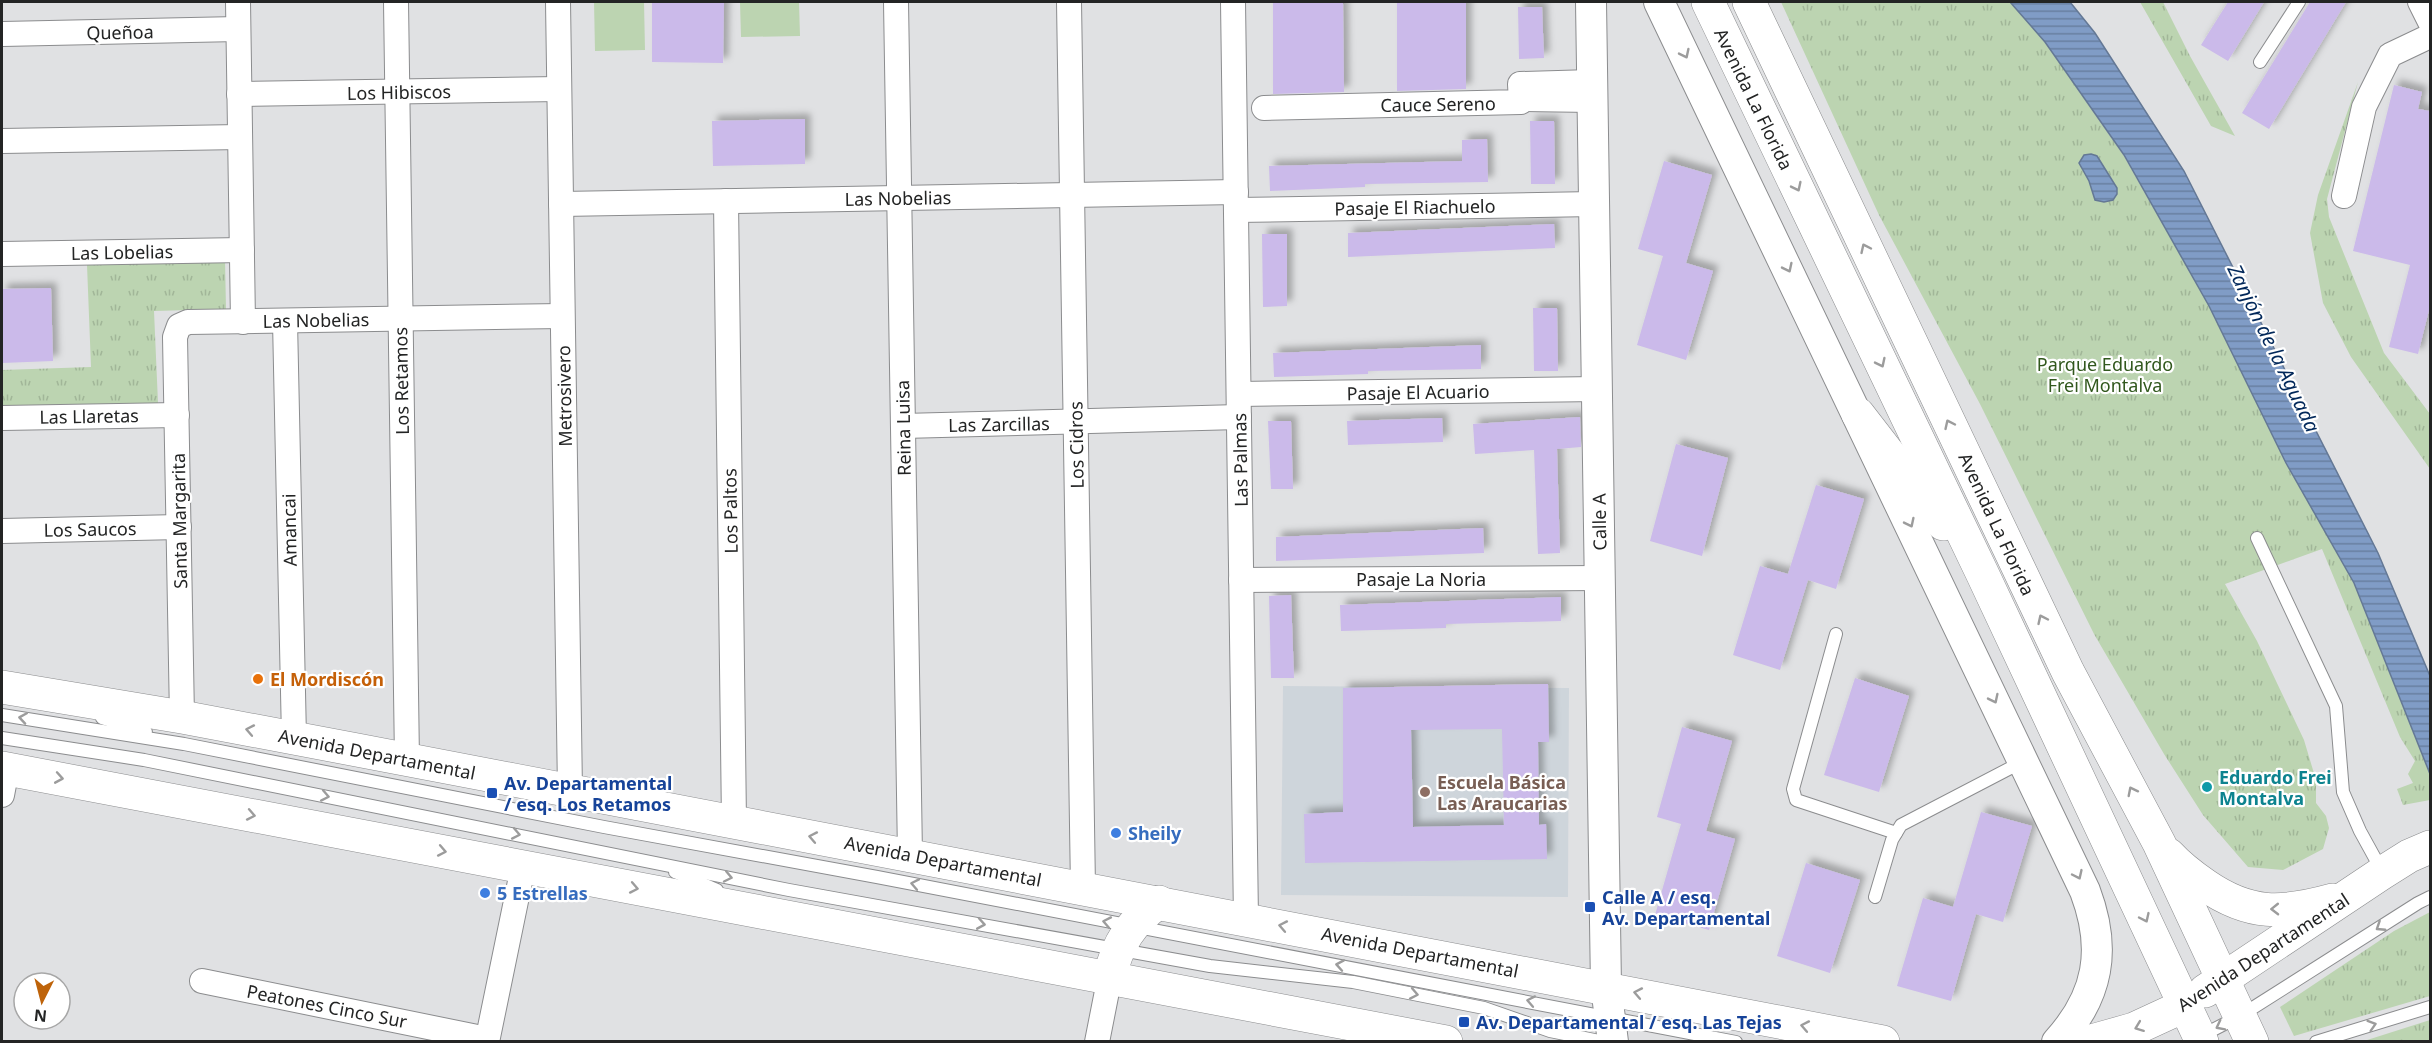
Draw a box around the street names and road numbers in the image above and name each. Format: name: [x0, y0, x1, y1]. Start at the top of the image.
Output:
street label: Queñoa: [86, 19, 154, 45]
street label: Avenida La Florida: [1709, 24, 1799, 174]
street label: Los Hibiscos: [347, 79, 451, 105]
street label: Cauce Sereno: [1380, 91, 1496, 117]
street label: Las Nobelias: [844, 185, 952, 211]
street label: Pasaje El Riachuelo: [1334, 194, 1496, 220]
street label: Las Lobelias: [71, 239, 173, 265]
street label: Las Nobelias: [262, 307, 370, 333]
street label: Los Retamos: [388, 327, 414, 435]
street label: Metrosivero: [551, 345, 577, 447]
street label: Pasaje El Acuario: [1346, 379, 1490, 405]
street label: Reina Luisa: [890, 380, 916, 476]
street label: Los Cidros: [1063, 401, 1089, 489]
street label: Las Llaretas: [39, 403, 139, 429]
street label: Las Zarcillas: [948, 411, 1050, 437]
street label: Las Palmas: [1227, 413, 1253, 507]
street label: Avenida La Florida: [1953, 449, 2041, 599]
street label: Santa Margarita: [166, 453, 192, 589]
street label: Los Paltos: [717, 468, 743, 554]
street label: Amancai: [276, 493, 302, 567]
street label: Calle A: [1586, 493, 1611, 551]
street label: Los Saucos: [43, 516, 137, 542]
street label: Pasaje La Noria: [1356, 567, 1486, 591]
street label: Avenida Departamental: [276, 723, 478, 785]
street label: Avenida Departamental: [842, 830, 1044, 892]
street label: Avenida Departamental: [2172, 887, 2354, 1017]
street label: Avenida Departamental: [1319, 921, 1521, 983]
street label: Peatones Cinco Sur: [245, 979, 410, 1033]

